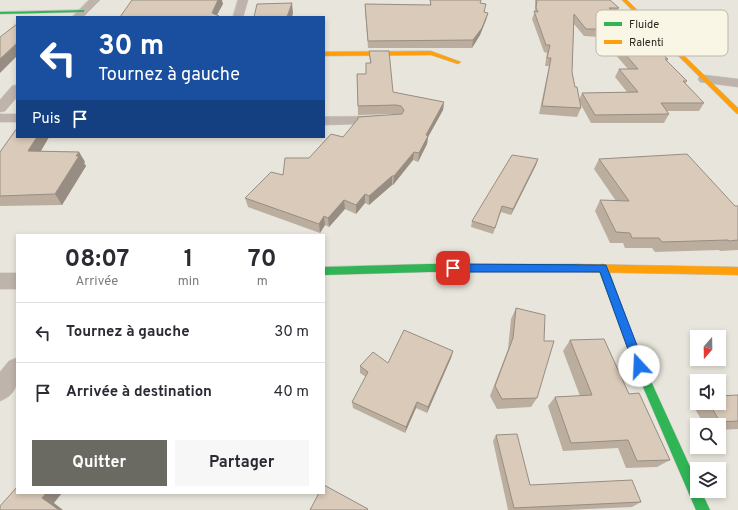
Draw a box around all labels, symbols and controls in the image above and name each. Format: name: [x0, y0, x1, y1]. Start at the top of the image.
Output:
legend: [596, 10, 728, 56]
text: Fluide: [629, 18, 659, 32]
text: 30 m: [98, 29, 164, 65]
icon: left: [32, 32, 84, 84]
text: Ralenti: [629, 36, 664, 50]
text: Tournez à gauche: [98, 64, 240, 87]
icon: arrive: [69, 108, 91, 130]
text: Puis: [32, 110, 61, 129]
text: 08:07: [64, 245, 129, 275]
text: 1: [184, 245, 193, 275]
text: 70: [248, 245, 277, 275]
pin: [436, 251, 470, 285]
icon: arrive: [442, 257, 464, 279]
text: Arrivée: [76, 274, 118, 290]
text: min: [178, 274, 199, 290]
text: m: [257, 274, 268, 290]
icon: left: [32, 322, 54, 344]
text: Tournez à gauche: [66, 323, 190, 342]
text: 30 m: [274, 323, 309, 342]
north arrow: [690, 330, 726, 366]
map controls: [690, 330, 726, 498]
position arrow: [618, 345, 660, 387]
button: sound: [690, 374, 726, 410]
icon: arrive: [32, 382, 54, 404]
text: Arrivée à destination: [66, 383, 212, 402]
text: 40 m: [274, 383, 309, 402]
button: search: [690, 418, 726, 454]
button: Quitter: [32, 440, 167, 486]
button: Partager: [175, 440, 309, 486]
button: layers: [690, 462, 726, 498]

